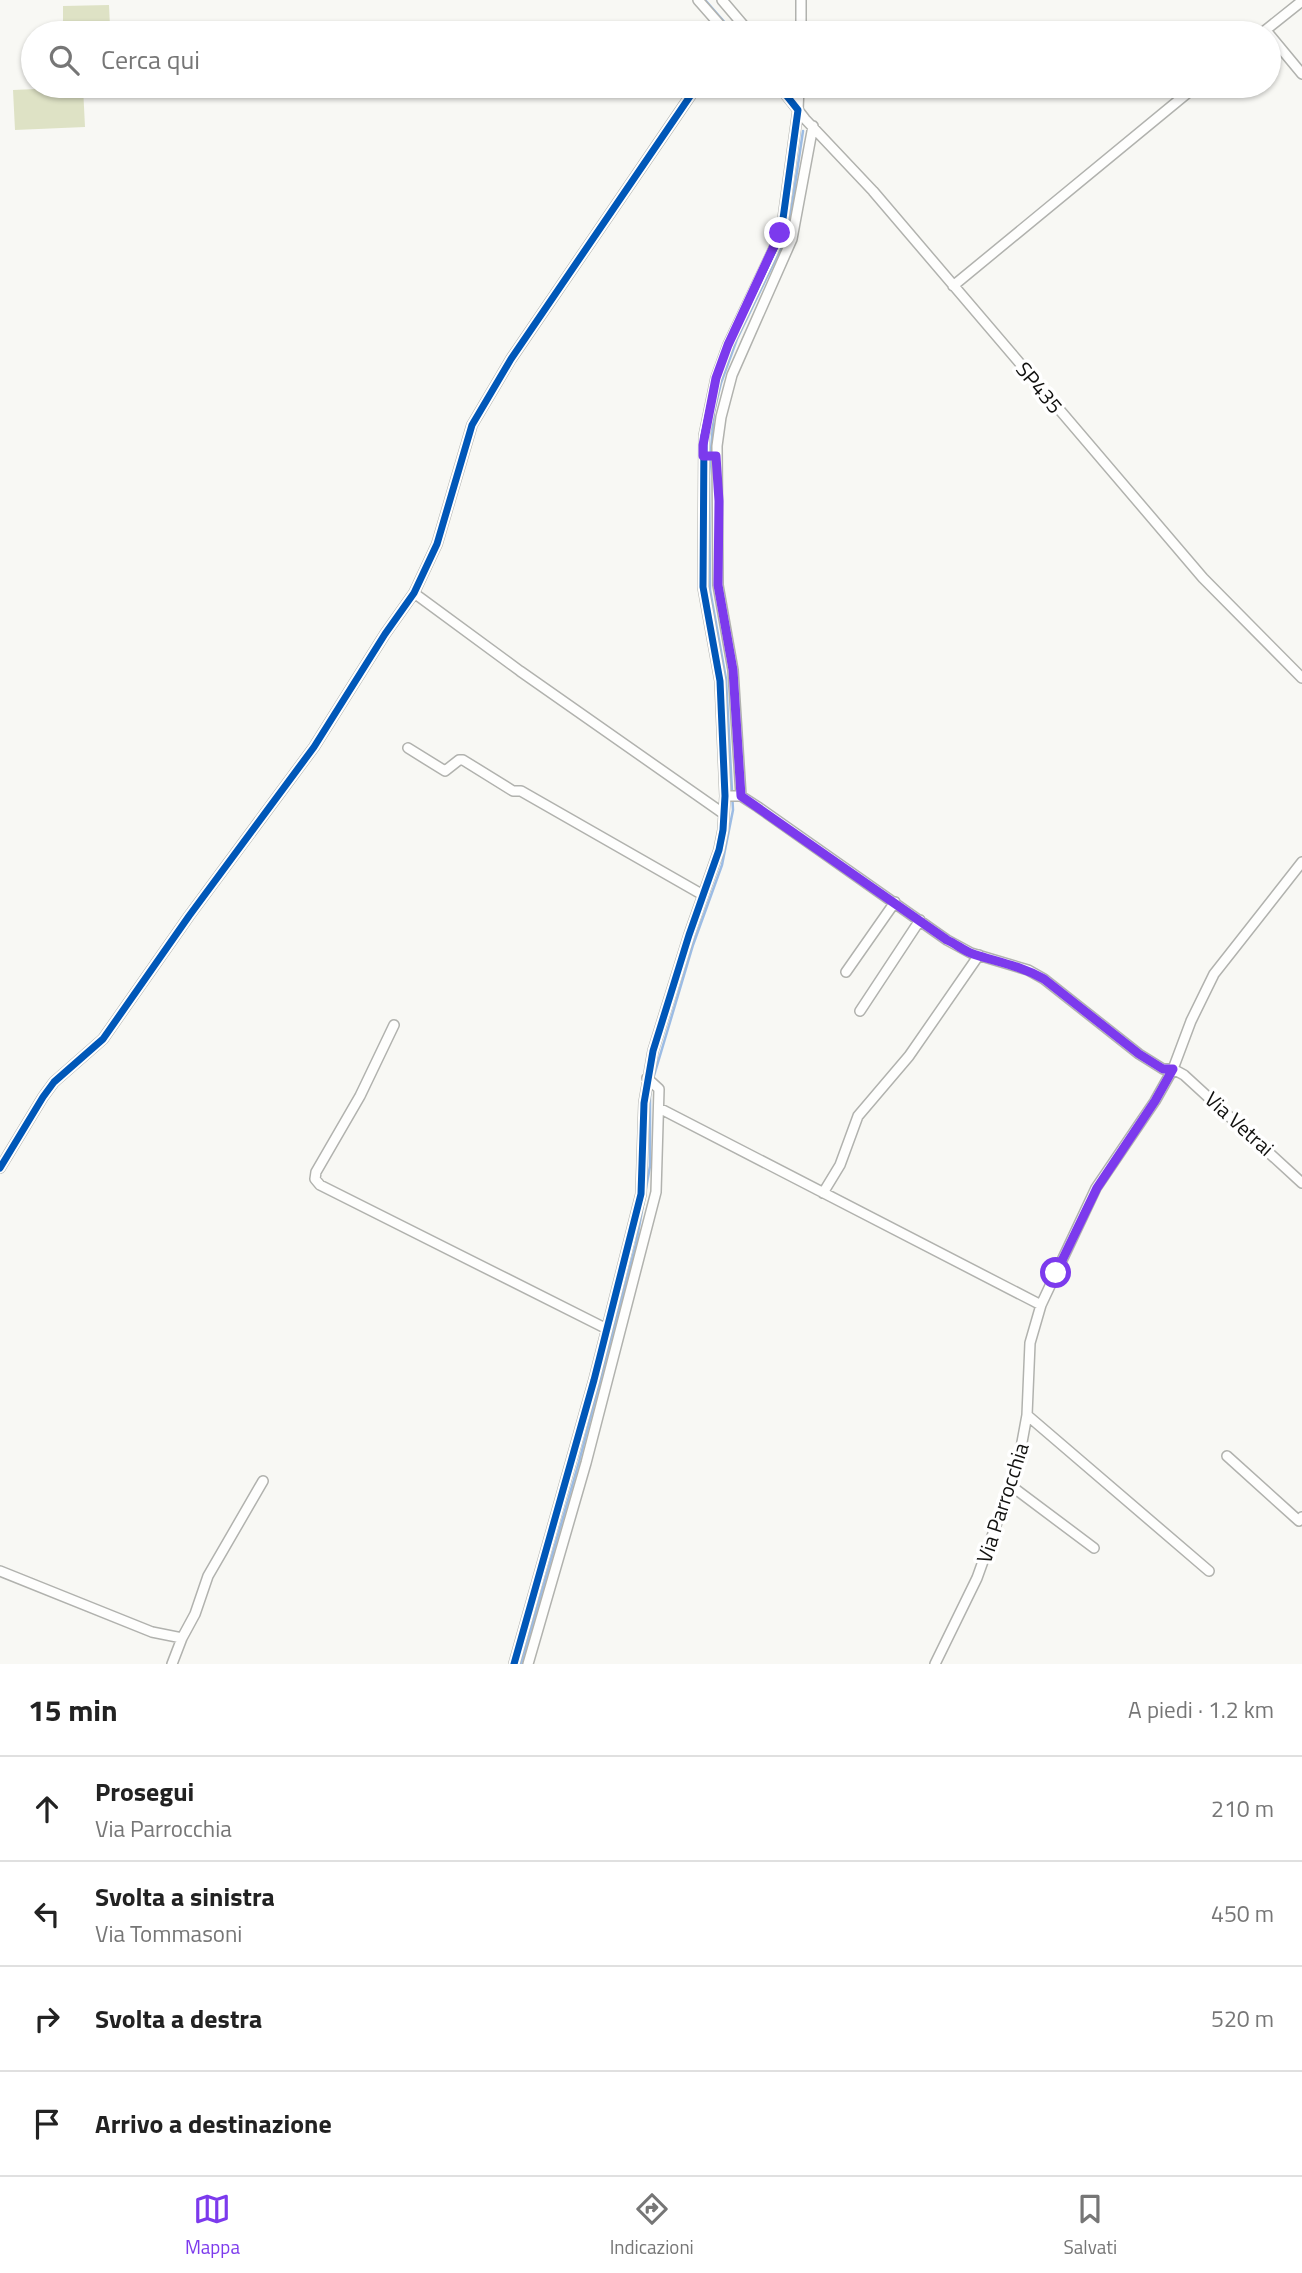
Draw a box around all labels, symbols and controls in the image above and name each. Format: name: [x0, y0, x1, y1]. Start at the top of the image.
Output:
search box: [21, 21, 1281, 98]
text: Cerca qui: [101, 40, 200, 79]
icon: search: [45, 41, 83, 79]
route end: [764, 217, 795, 248]
street label: SP435: [1009, 354, 1071, 420]
street label: Via Vetrai: [1198, 1083, 1282, 1163]
route start: [1040, 1257, 1071, 1288]
street label: Via Parrocchia: [968, 1438, 1037, 1567]
text: 15 min: [28, 1687, 118, 1733]
text: A piedi · 1.2 km: [1128, 1692, 1274, 1727]
text: Prosegui: [95, 1772, 194, 1811]
icon: ahead: [28, 1790, 66, 1828]
text: 210 m: [1211, 1791, 1274, 1826]
text: Via Parrocchia: [95, 1811, 232, 1846]
text: Svolta a sinistra: [95, 1877, 275, 1916]
icon: left: [28, 1895, 66, 1933]
text: 450 m: [1211, 1896, 1274, 1931]
text: Via Tommasoni: [95, 1916, 242, 1951]
text: Svolta a destra: [95, 1999, 262, 2038]
icon: right: [28, 2000, 66, 2038]
text: 520 m: [1211, 2001, 1274, 2036]
text: Arrivo a destinazione: [95, 2104, 332, 2143]
icon: arrive: [28, 2105, 66, 2143]
tab: Mappa: [185, 2190, 240, 2261]
tab: Indicazioni: [610, 2190, 694, 2261]
tab: Salvati: [1064, 2190, 1117, 2261]

